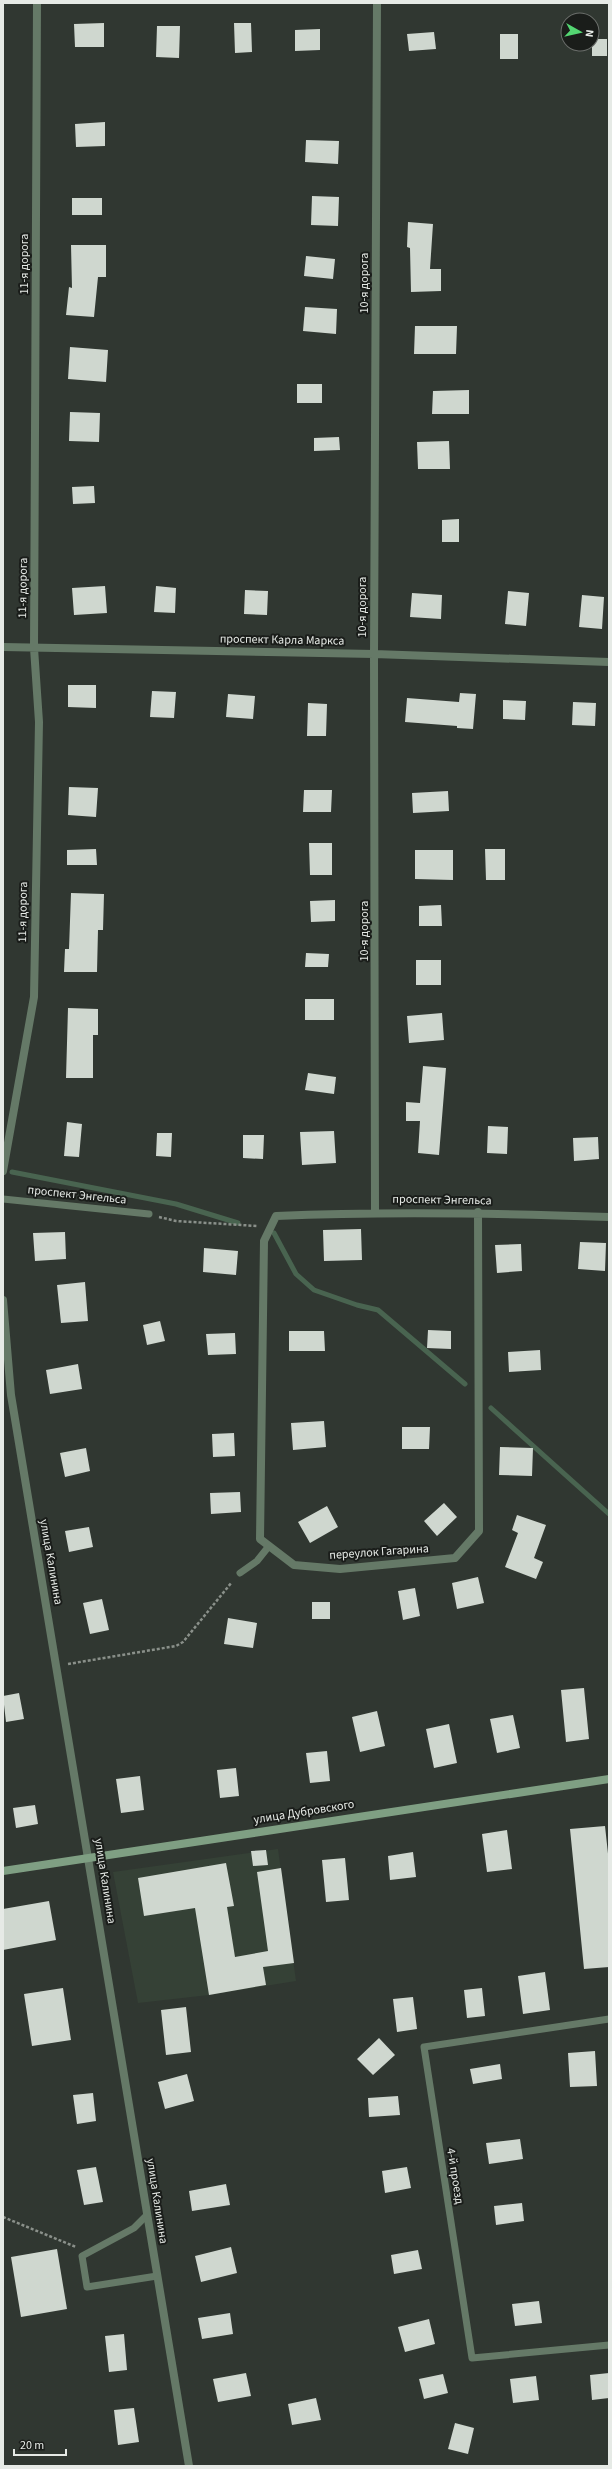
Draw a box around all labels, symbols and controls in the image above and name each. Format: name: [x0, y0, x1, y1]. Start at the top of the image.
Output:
north arrow: [560, 12, 600, 52]
text: N: [581, 29, 597, 38]
street label: 11-я дорога: [16, 234, 33, 294]
street label: 10-я дорога: [356, 253, 373, 313]
street label: 11-я дорога: [14, 557, 32, 619]
street label: 10-я дорога: [354, 577, 371, 637]
street label: проспект Карла Маркса: [220, 630, 344, 650]
street label: 11-я дорога: [14, 881, 32, 943]
street label: 10-я дорога: [356, 901, 373, 961]
street label: проспект Энгельса: [27, 1181, 127, 1209]
street label: проспект Энгельса: [392, 1191, 492, 1209]
street label: улица Калинина: [35, 1518, 67, 1606]
street label: переулок Гагарина: [329, 1540, 429, 1564]
street label: улица Дубровского: [252, 1796, 356, 1828]
street label: улица Калинина: [90, 1837, 120, 1925]
street label: 4-й проезд: [442, 2147, 468, 2206]
street label: улица Калинина: [142, 2157, 172, 2245]
scale bar: [14, 2431, 66, 2457]
text: 20 m: [20, 2437, 44, 2454]

